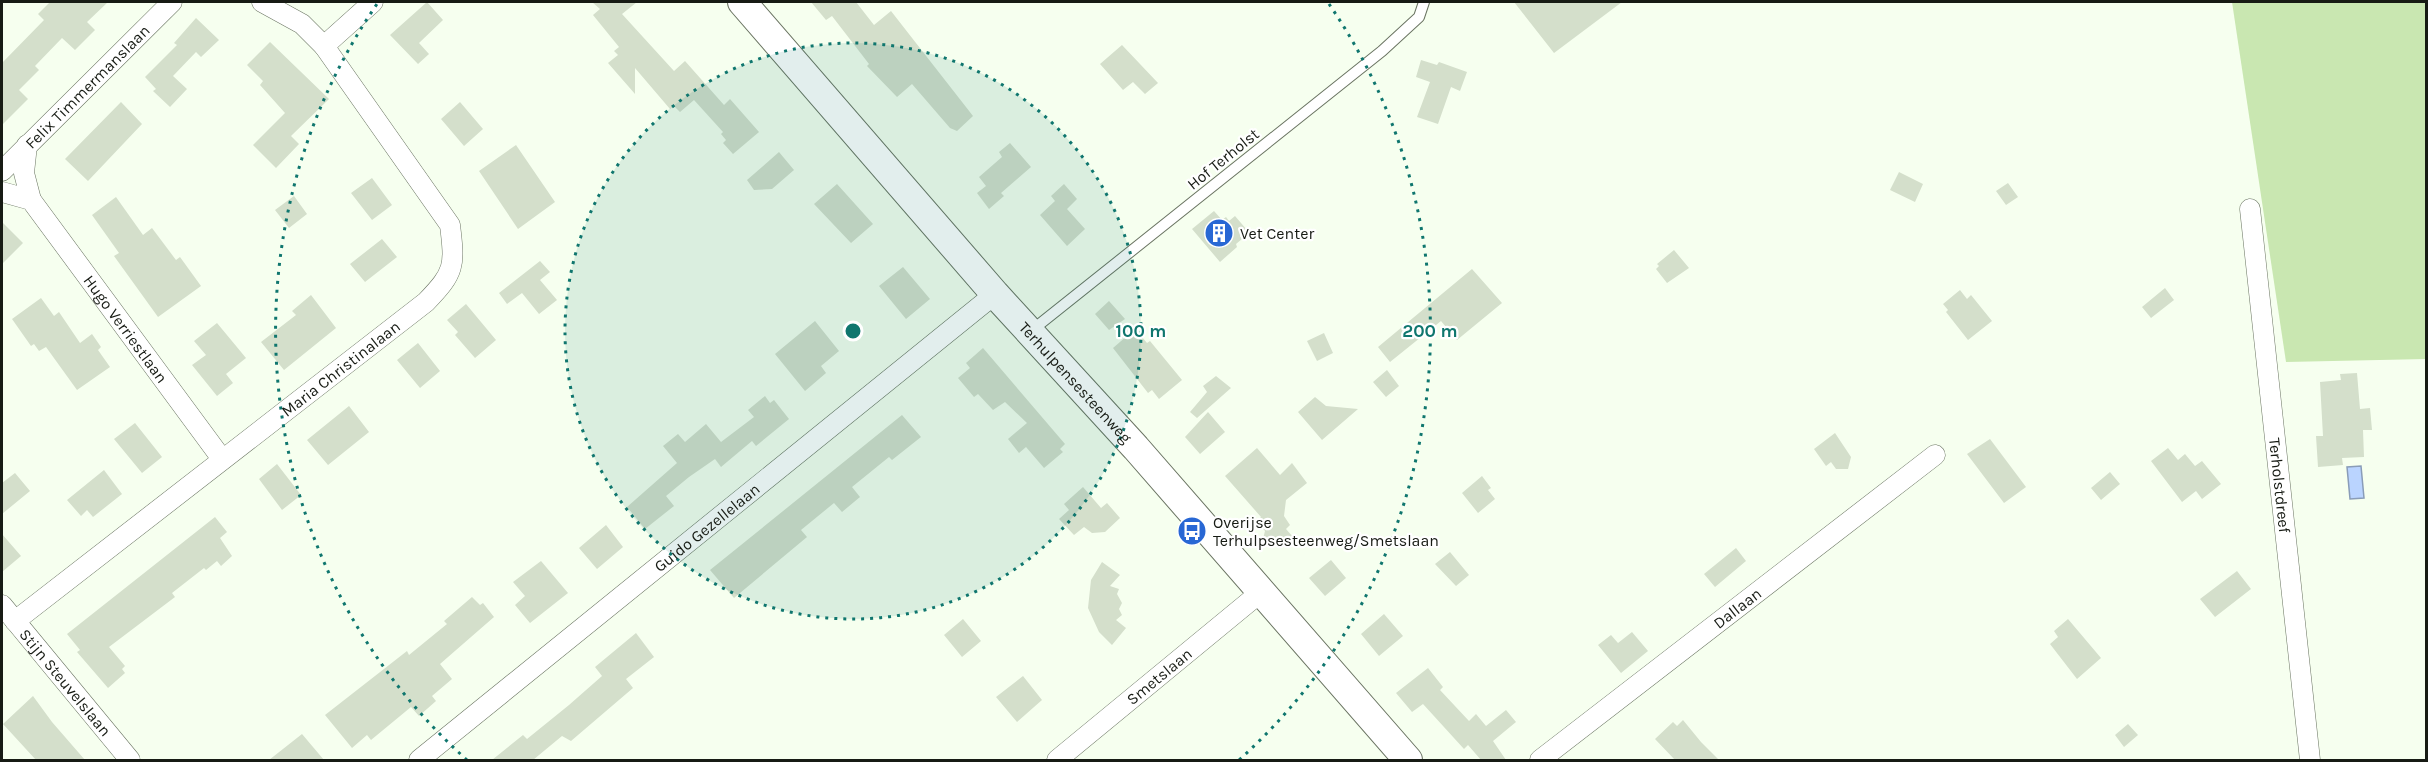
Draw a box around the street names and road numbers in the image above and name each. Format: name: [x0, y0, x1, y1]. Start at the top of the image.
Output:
street label: Felix Timmermanslaan: [21, 21, 153, 152]
street label: Hof Terholst: [1183, 124, 1263, 194]
street label: Hugo Verriestlaan: [80, 271, 172, 386]
street label: Maria Christinalaan: [277, 316, 404, 420]
street label: Terhulpensesteenweg: [1015, 318, 1136, 447]
street label: Terholstdreef: [2265, 437, 2295, 534]
street label: Guido Gezellelaan: [650, 479, 763, 576]
street label: Dallaan: [1709, 583, 1765, 632]
street label: Stijn Steuvelslaan: [16, 625, 116, 740]
street label: Smetslaan: [1122, 644, 1195, 709]

